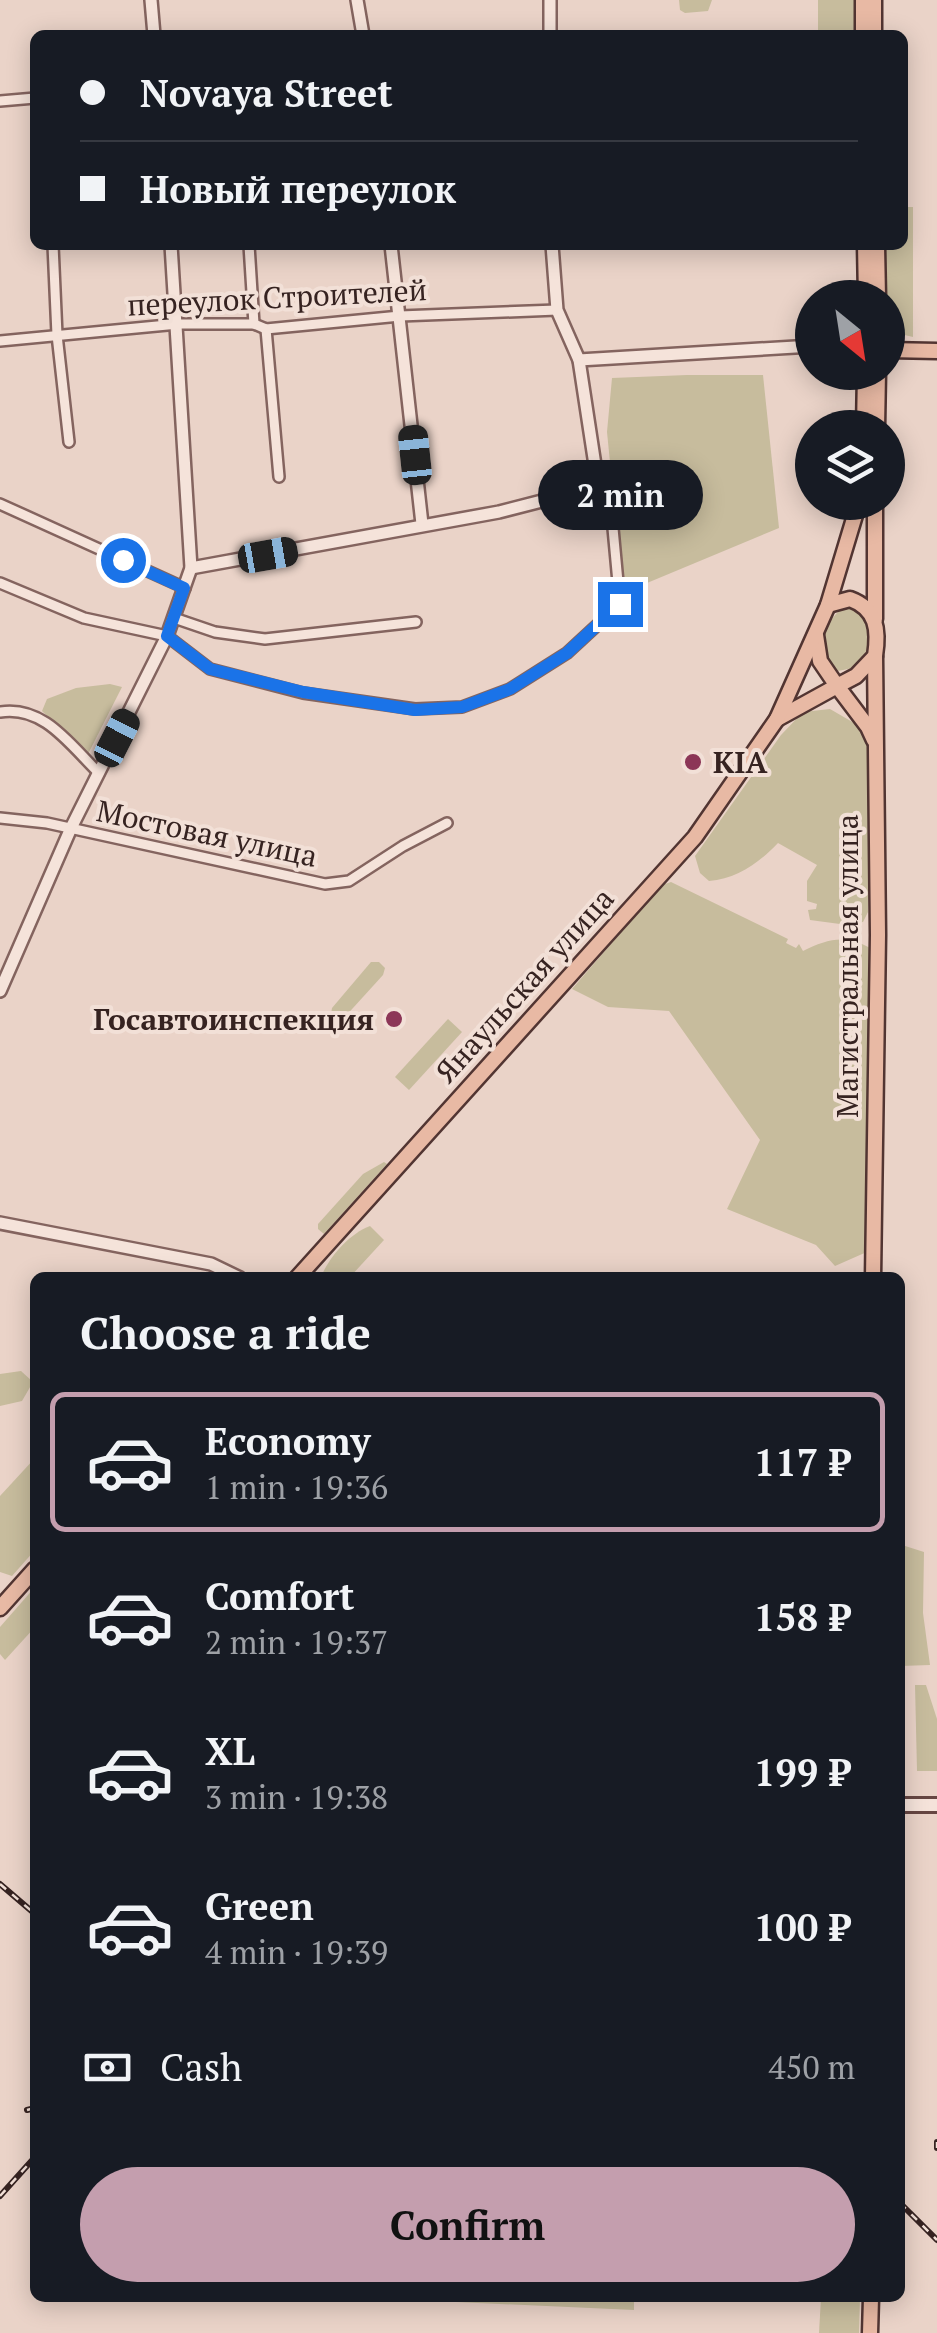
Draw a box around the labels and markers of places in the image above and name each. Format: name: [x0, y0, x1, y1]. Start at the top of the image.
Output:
place label: KIA: [713, 742, 767, 782]
marker: KIA: [682, 751, 704, 773]
place label: Госавтоинспекция: [93, 999, 374, 1039]
marker: Госавтоинспекция: [383, 1008, 405, 1030]

